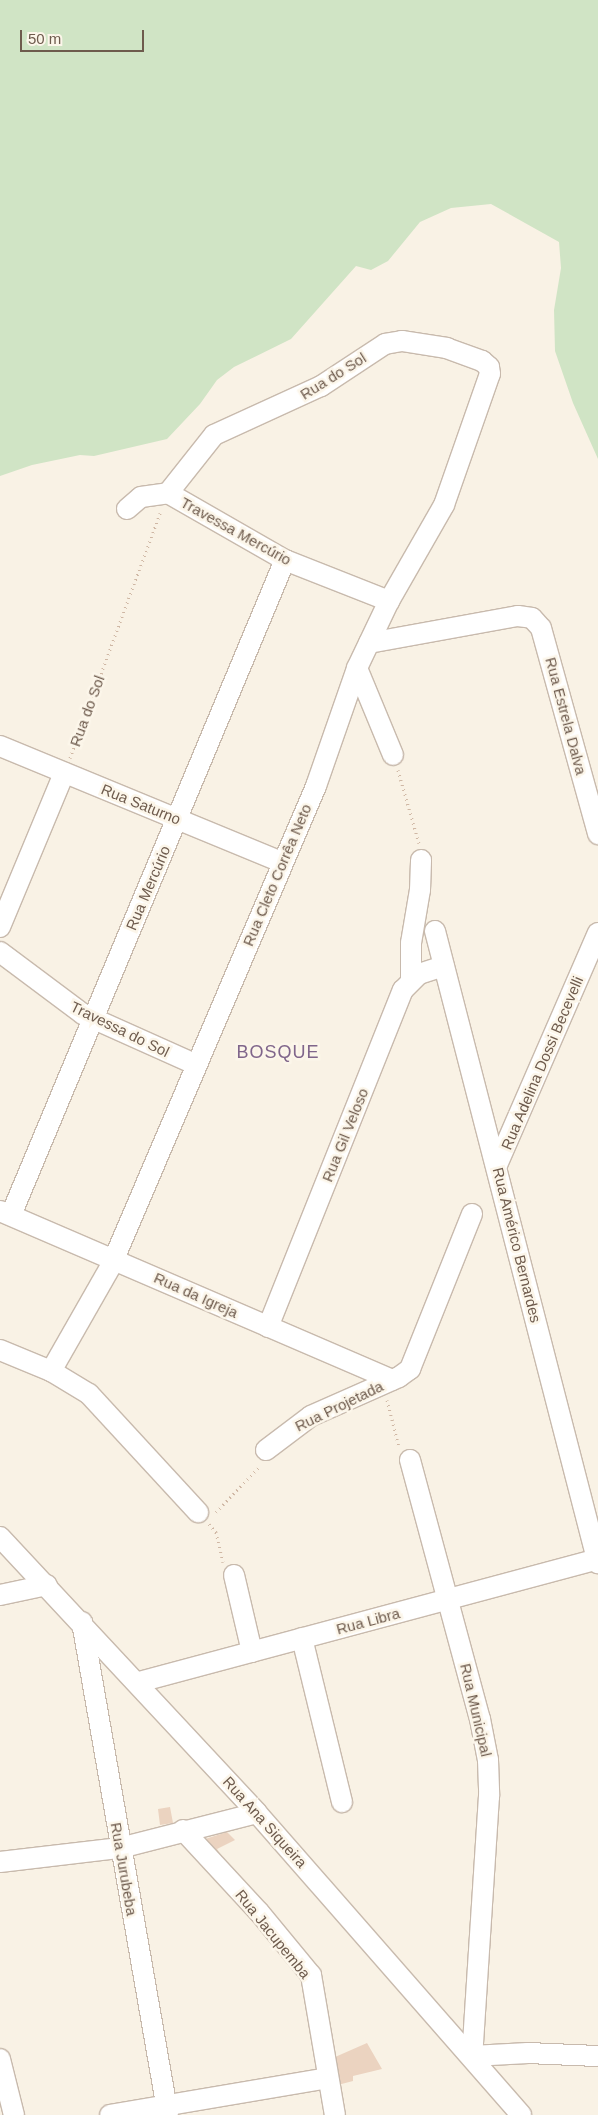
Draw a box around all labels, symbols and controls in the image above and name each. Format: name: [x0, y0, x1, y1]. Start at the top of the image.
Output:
scale bar: [22, 20, 146, 52]
text: 50 m: [28, 30, 61, 47]
street label: Rua do Sol: [297, 349, 369, 403]
street label: Travessa Mercúrio: [178, 493, 294, 569]
street label: Rua Estrela Dalva: [542, 655, 590, 777]
street label: Rua do Sol: [66, 673, 108, 749]
street label: Rua Saturno: [99, 780, 183, 828]
street label: Rua Cleto Corrêa Neto: [239, 801, 315, 949]
street label: Rua Mercúrio: [122, 843, 174, 933]
street label: Rua Adelina Dossi Becevelli: [497, 973, 587, 1153]
street label: Travessa do Sol: [68, 997, 172, 1061]
district label: BOSQUE: [236, 1041, 320, 1063]
street label: Rua Gil Veloso: [318, 1086, 372, 1184]
street label: Rua Américo Bernardes: [489, 1165, 545, 1325]
street label: Rua da Igreja: [151, 1268, 241, 1322]
street label: Rua Projetada: [292, 1377, 386, 1435]
street label: Rua Libra: [334, 1604, 402, 1638]
street label: Rua Municipal: [457, 1662, 495, 1758]
street label: Rua Ana Siqueira: [219, 1772, 311, 1872]
street label: Rua Jurubeba: [107, 1821, 141, 1917]
street label: Rua Jacupemba: [232, 1886, 314, 1982]

